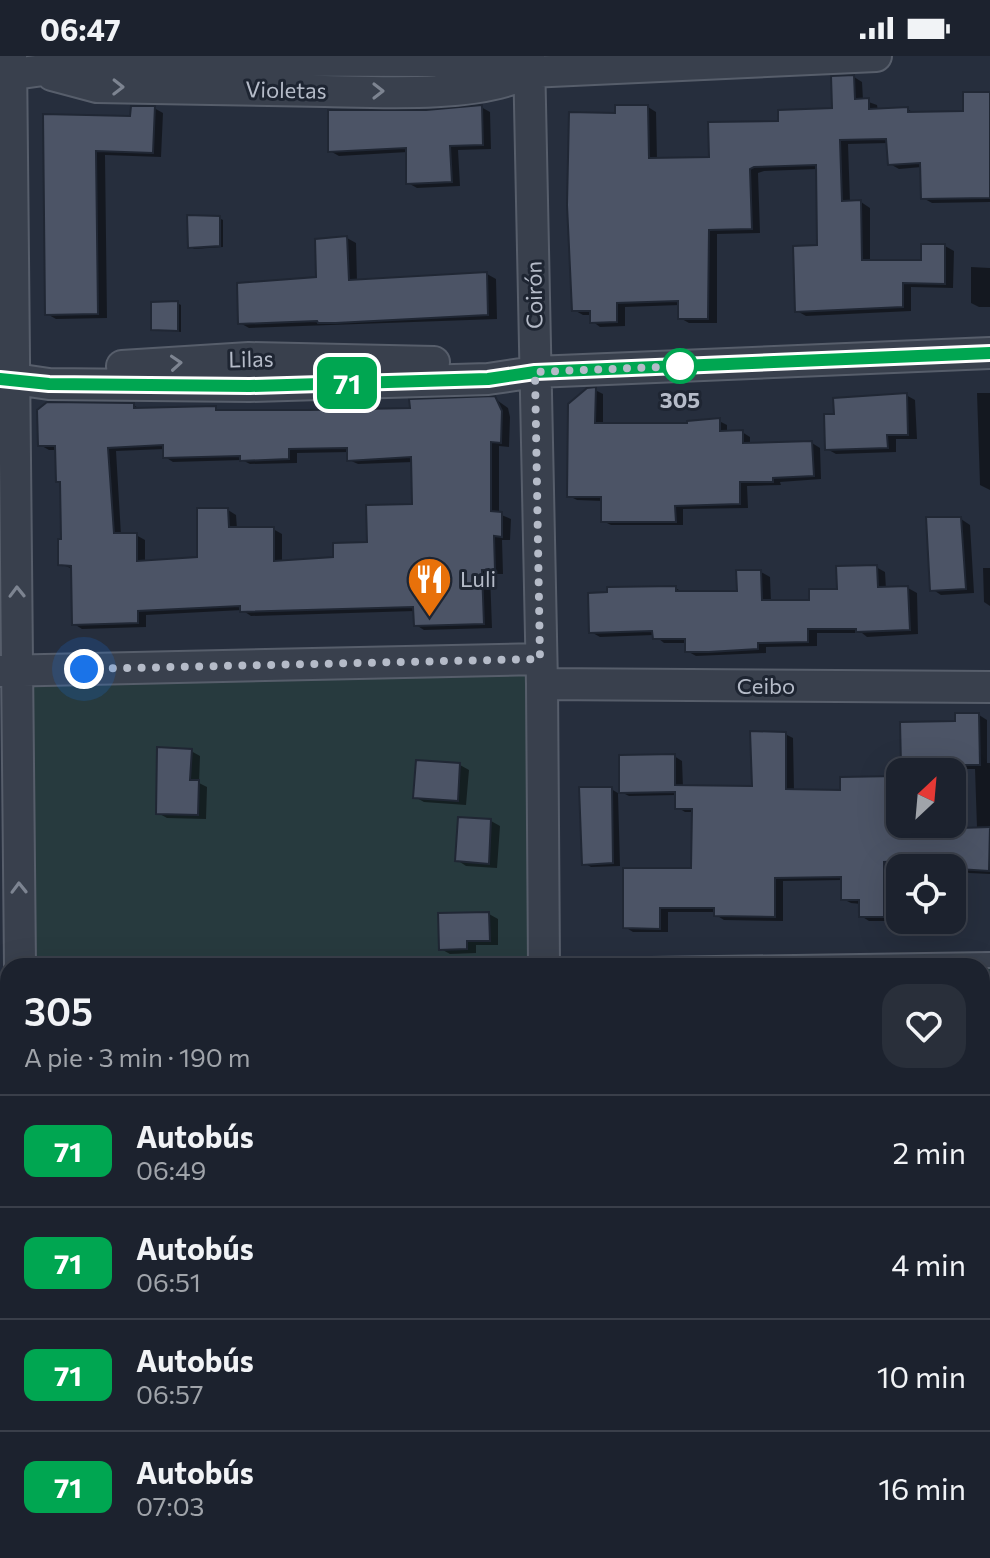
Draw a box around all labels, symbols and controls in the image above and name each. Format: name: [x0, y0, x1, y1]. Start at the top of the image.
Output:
text: 06:47: [40, 10, 121, 47]
street label: Violetas: [245, 75, 327, 104]
one-way arrow: [112, 79, 125, 96]
one-way arrow: [372, 82, 385, 100]
street label: Coirón: [519, 261, 548, 329]
street label: Lilas: [228, 345, 274, 372]
marker: 305: [663, 349, 697, 383]
one-way arrow: [170, 355, 183, 372]
line badge: 71: [311, 357, 383, 409]
text: 71: [333, 366, 361, 400]
place label: 305: [660, 386, 700, 413]
restaurant icon: Luli: [405, 555, 453, 618]
place label: Luli: [460, 565, 496, 592]
one-way arrow: [8, 585, 25, 598]
your location: [64, 649, 104, 689]
street label: Ceibo: [737, 672, 795, 699]
north arrow: [886, 758, 966, 838]
map controls: [886, 758, 966, 934]
button: locate: [886, 854, 966, 934]
one-way arrow: [10, 881, 28, 894]
button: heart: [882, 984, 966, 1068]
text: 305: [24, 987, 93, 1034]
text: A pie · 3 min · 190 m: [24, 1041, 251, 1072]
text: Autobús: [136, 1117, 254, 1154]
text: 2 min: [893, 1133, 966, 1170]
text: 71: [54, 1134, 82, 1168]
text: 06:49: [136, 1154, 206, 1185]
text: Autobús: [136, 1229, 254, 1266]
text: 4 min: [891, 1245, 966, 1282]
text: 71: [54, 1246, 82, 1280]
text: 06:51: [136, 1266, 201, 1297]
text: Autobús: [136, 1341, 254, 1378]
text: 10 min: [877, 1357, 966, 1394]
text: 71: [54, 1358, 82, 1392]
text: 06:57: [136, 1378, 204, 1409]
text: Autobús: [136, 1453, 254, 1490]
text: 16 min: [878, 1469, 966, 1506]
text: 71: [54, 1470, 82, 1504]
text: 07:03: [136, 1490, 204, 1521]

